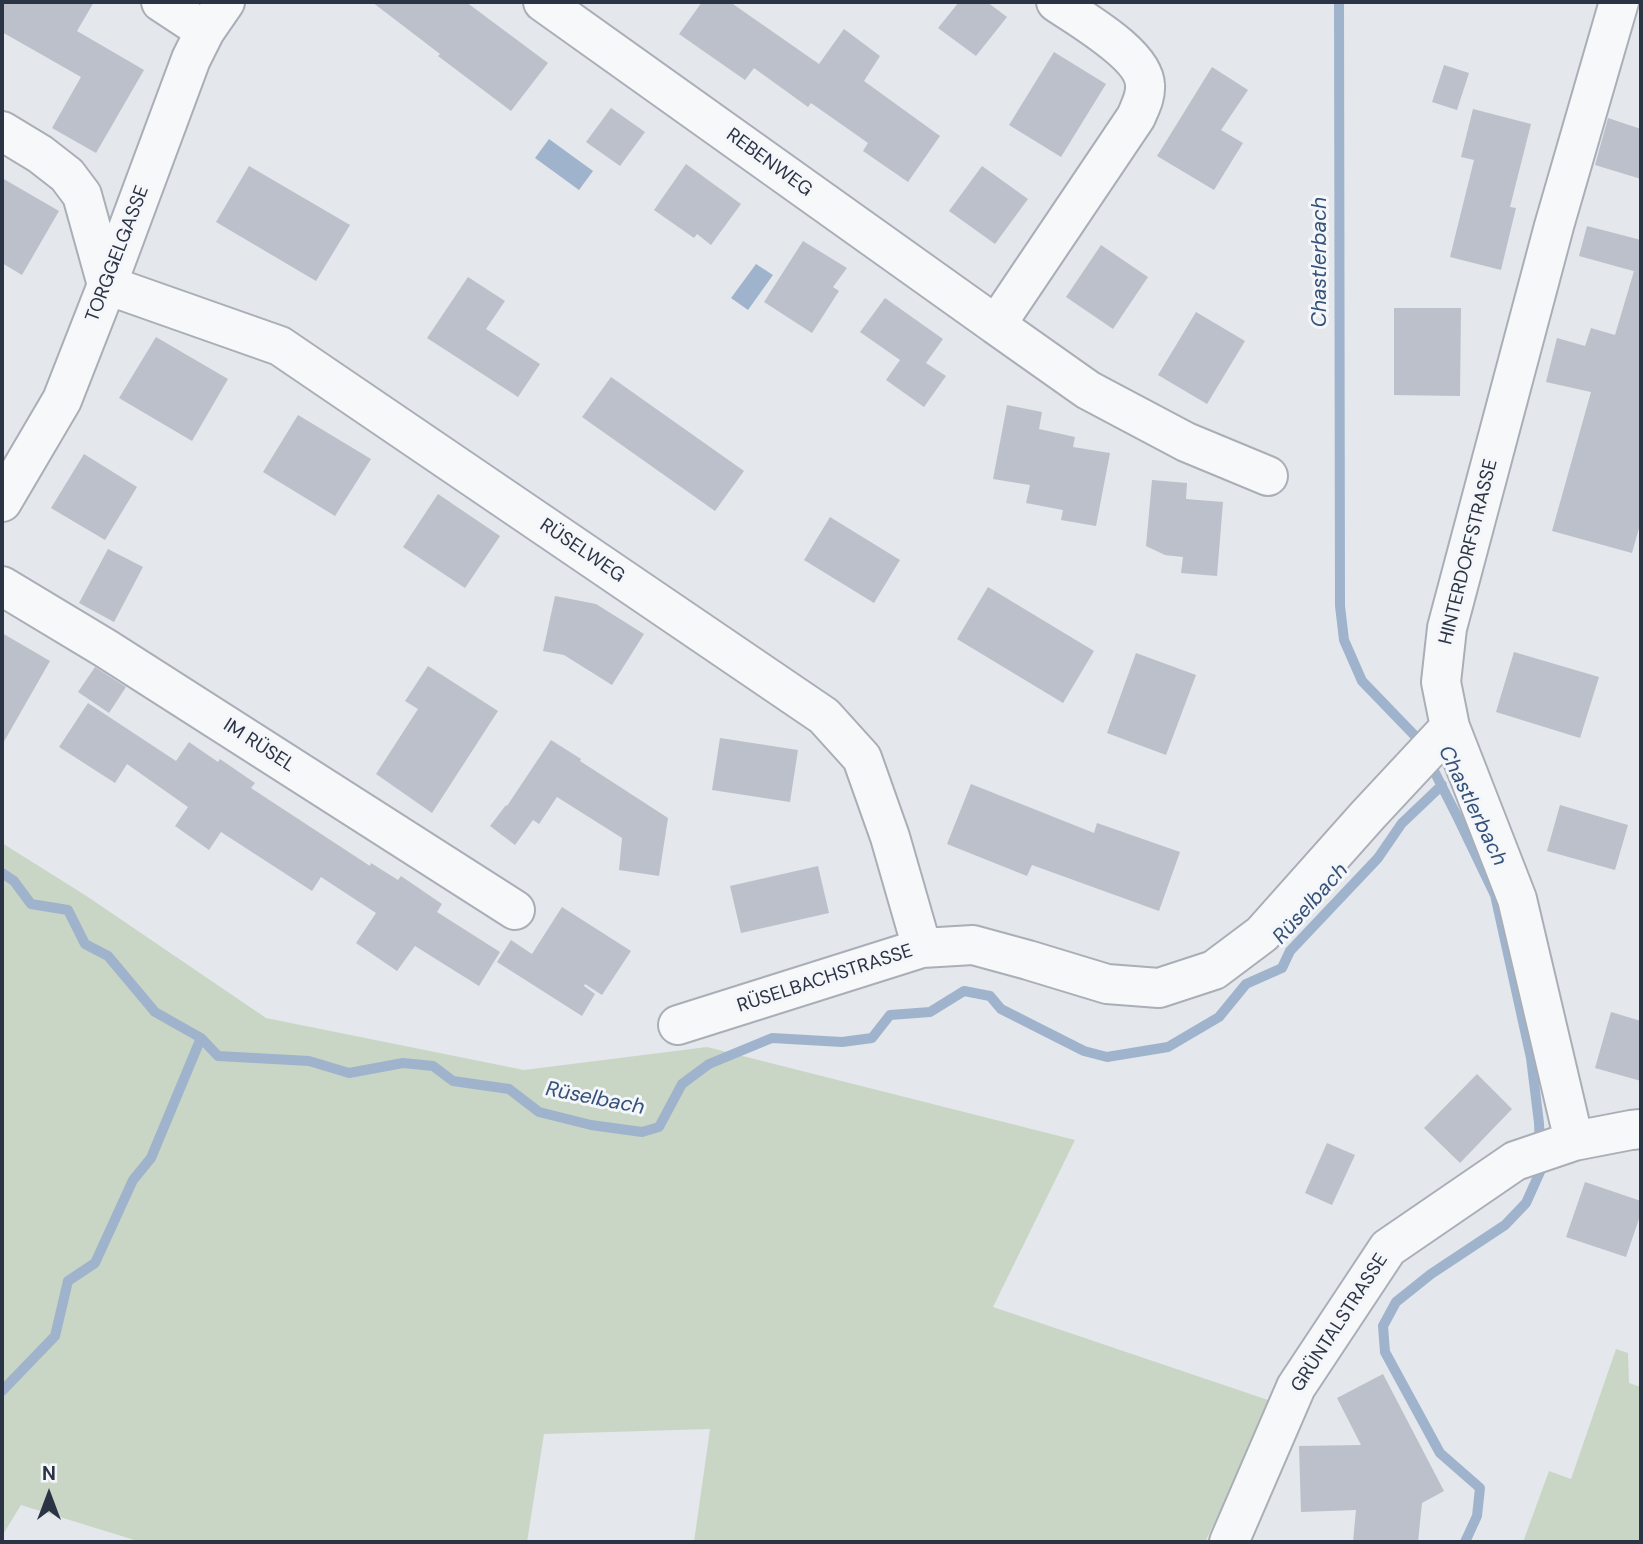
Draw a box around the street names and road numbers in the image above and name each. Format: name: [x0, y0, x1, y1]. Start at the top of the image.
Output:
street label: REBENWEG: [721, 124, 817, 202]
street label: TORGGELGASSE: [82, 183, 154, 325]
street label: HINTERDORFSTRASSE: [1435, 457, 1503, 647]
street label: RÜSELWEG: [535, 514, 629, 588]
street label: IM RÜSEL: [219, 714, 299, 778]
street label: RÜSELBACHSTRASSE: [734, 940, 916, 1018]
street label: GRÜNTALSTRASSE: [1287, 1249, 1393, 1397]

